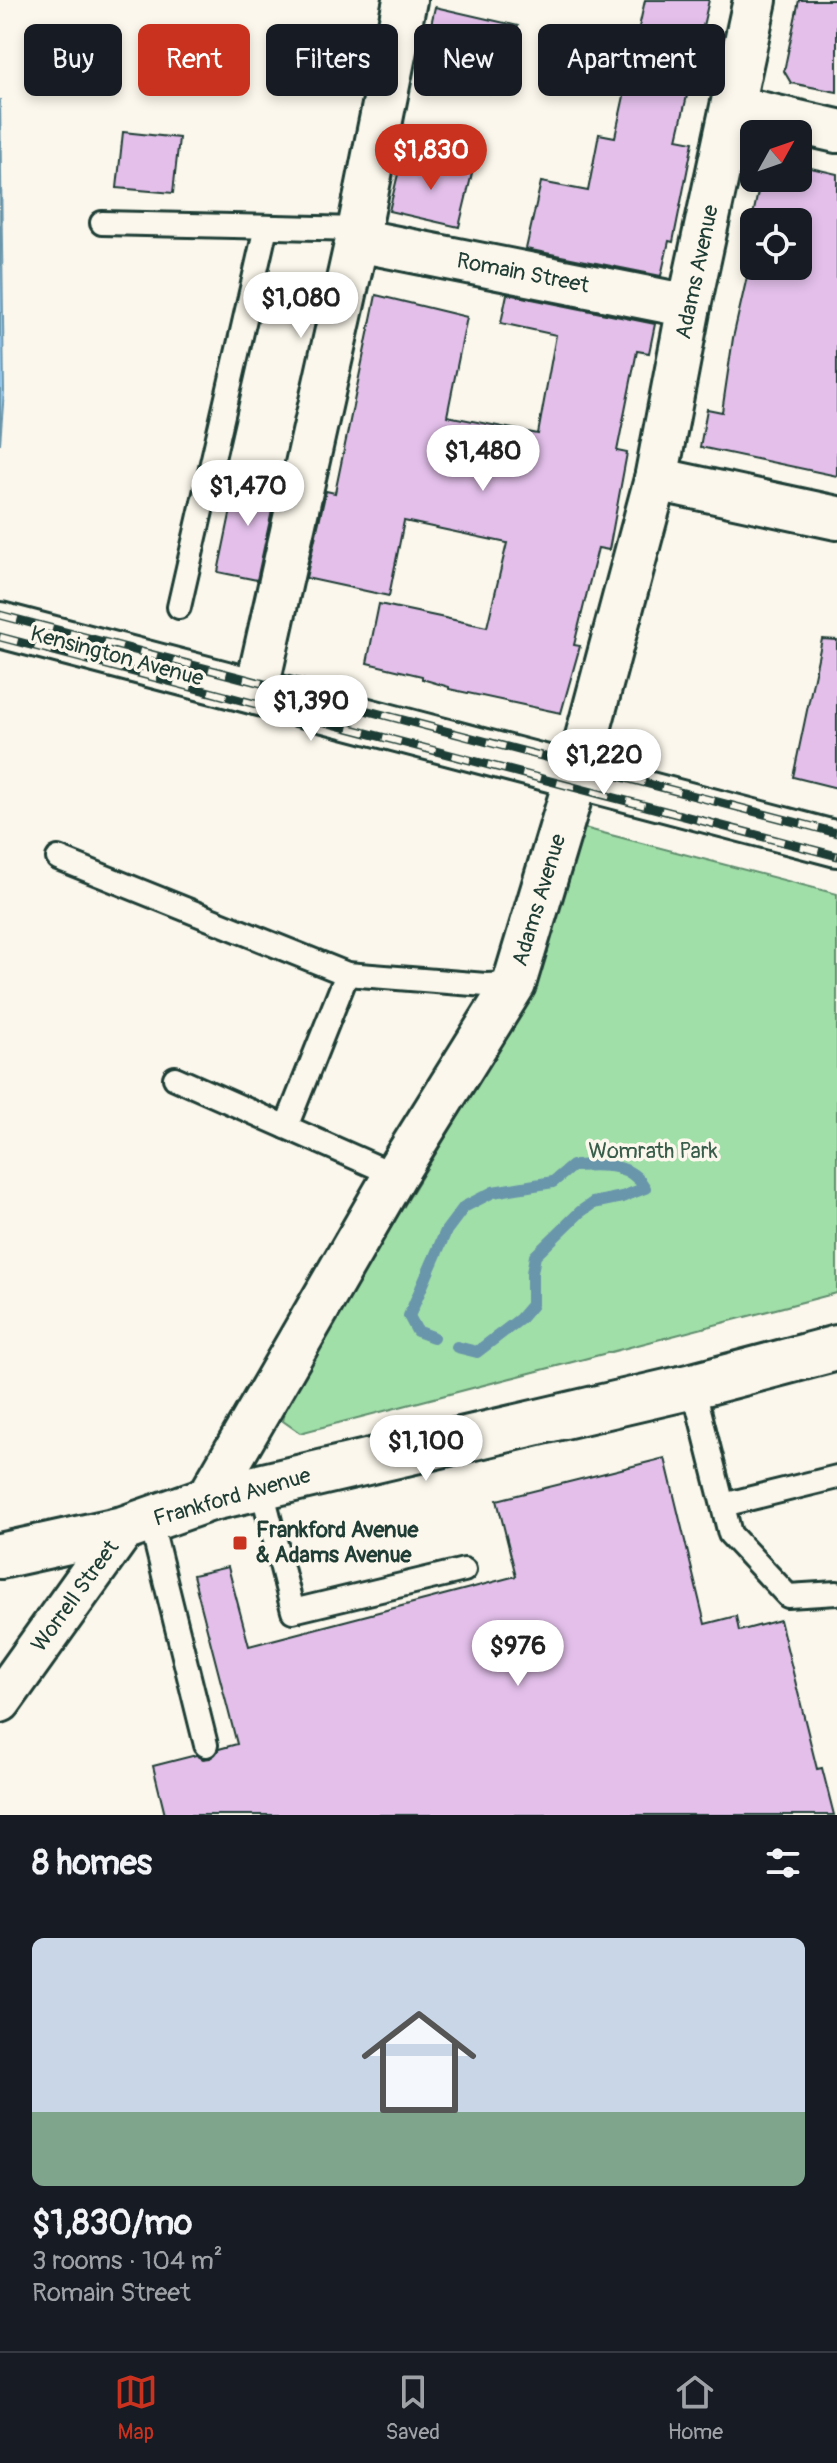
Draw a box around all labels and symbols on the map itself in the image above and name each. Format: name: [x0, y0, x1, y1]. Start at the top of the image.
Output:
north arrow: [740, 120, 812, 192]
pin: $1,830: [366, 124, 496, 192]
street label: Adams Avenue: [669, 202, 725, 342]
street label: Romain Street: [454, 246, 592, 300]
pin: $1,080: [236, 272, 366, 340]
pin: $1,480: [418, 425, 548, 493]
pin: $1,470: [183, 460, 313, 528]
street label: Kensington Avenue: [27, 619, 207, 693]
pin: $1,390: [246, 675, 376, 743]
pin: $1,220: [539, 729, 669, 797]
street label: Adams Avenue: [506, 830, 572, 969]
park label: Womrath Park: [588, 1137, 718, 1165]
pin: $1,100: [361, 1415, 491, 1483]
street label: Frankford Avenue: [150, 1461, 314, 1533]
place label: Frankford Avenue & Adams Avenue: [256, 1516, 419, 1569]
street label: Worrell Street: [25, 1534, 125, 1657]
marker: Frankford Avenue & Adams Avenue: [231, 1534, 249, 1552]
pin: $976: [471, 1620, 565, 1688]

